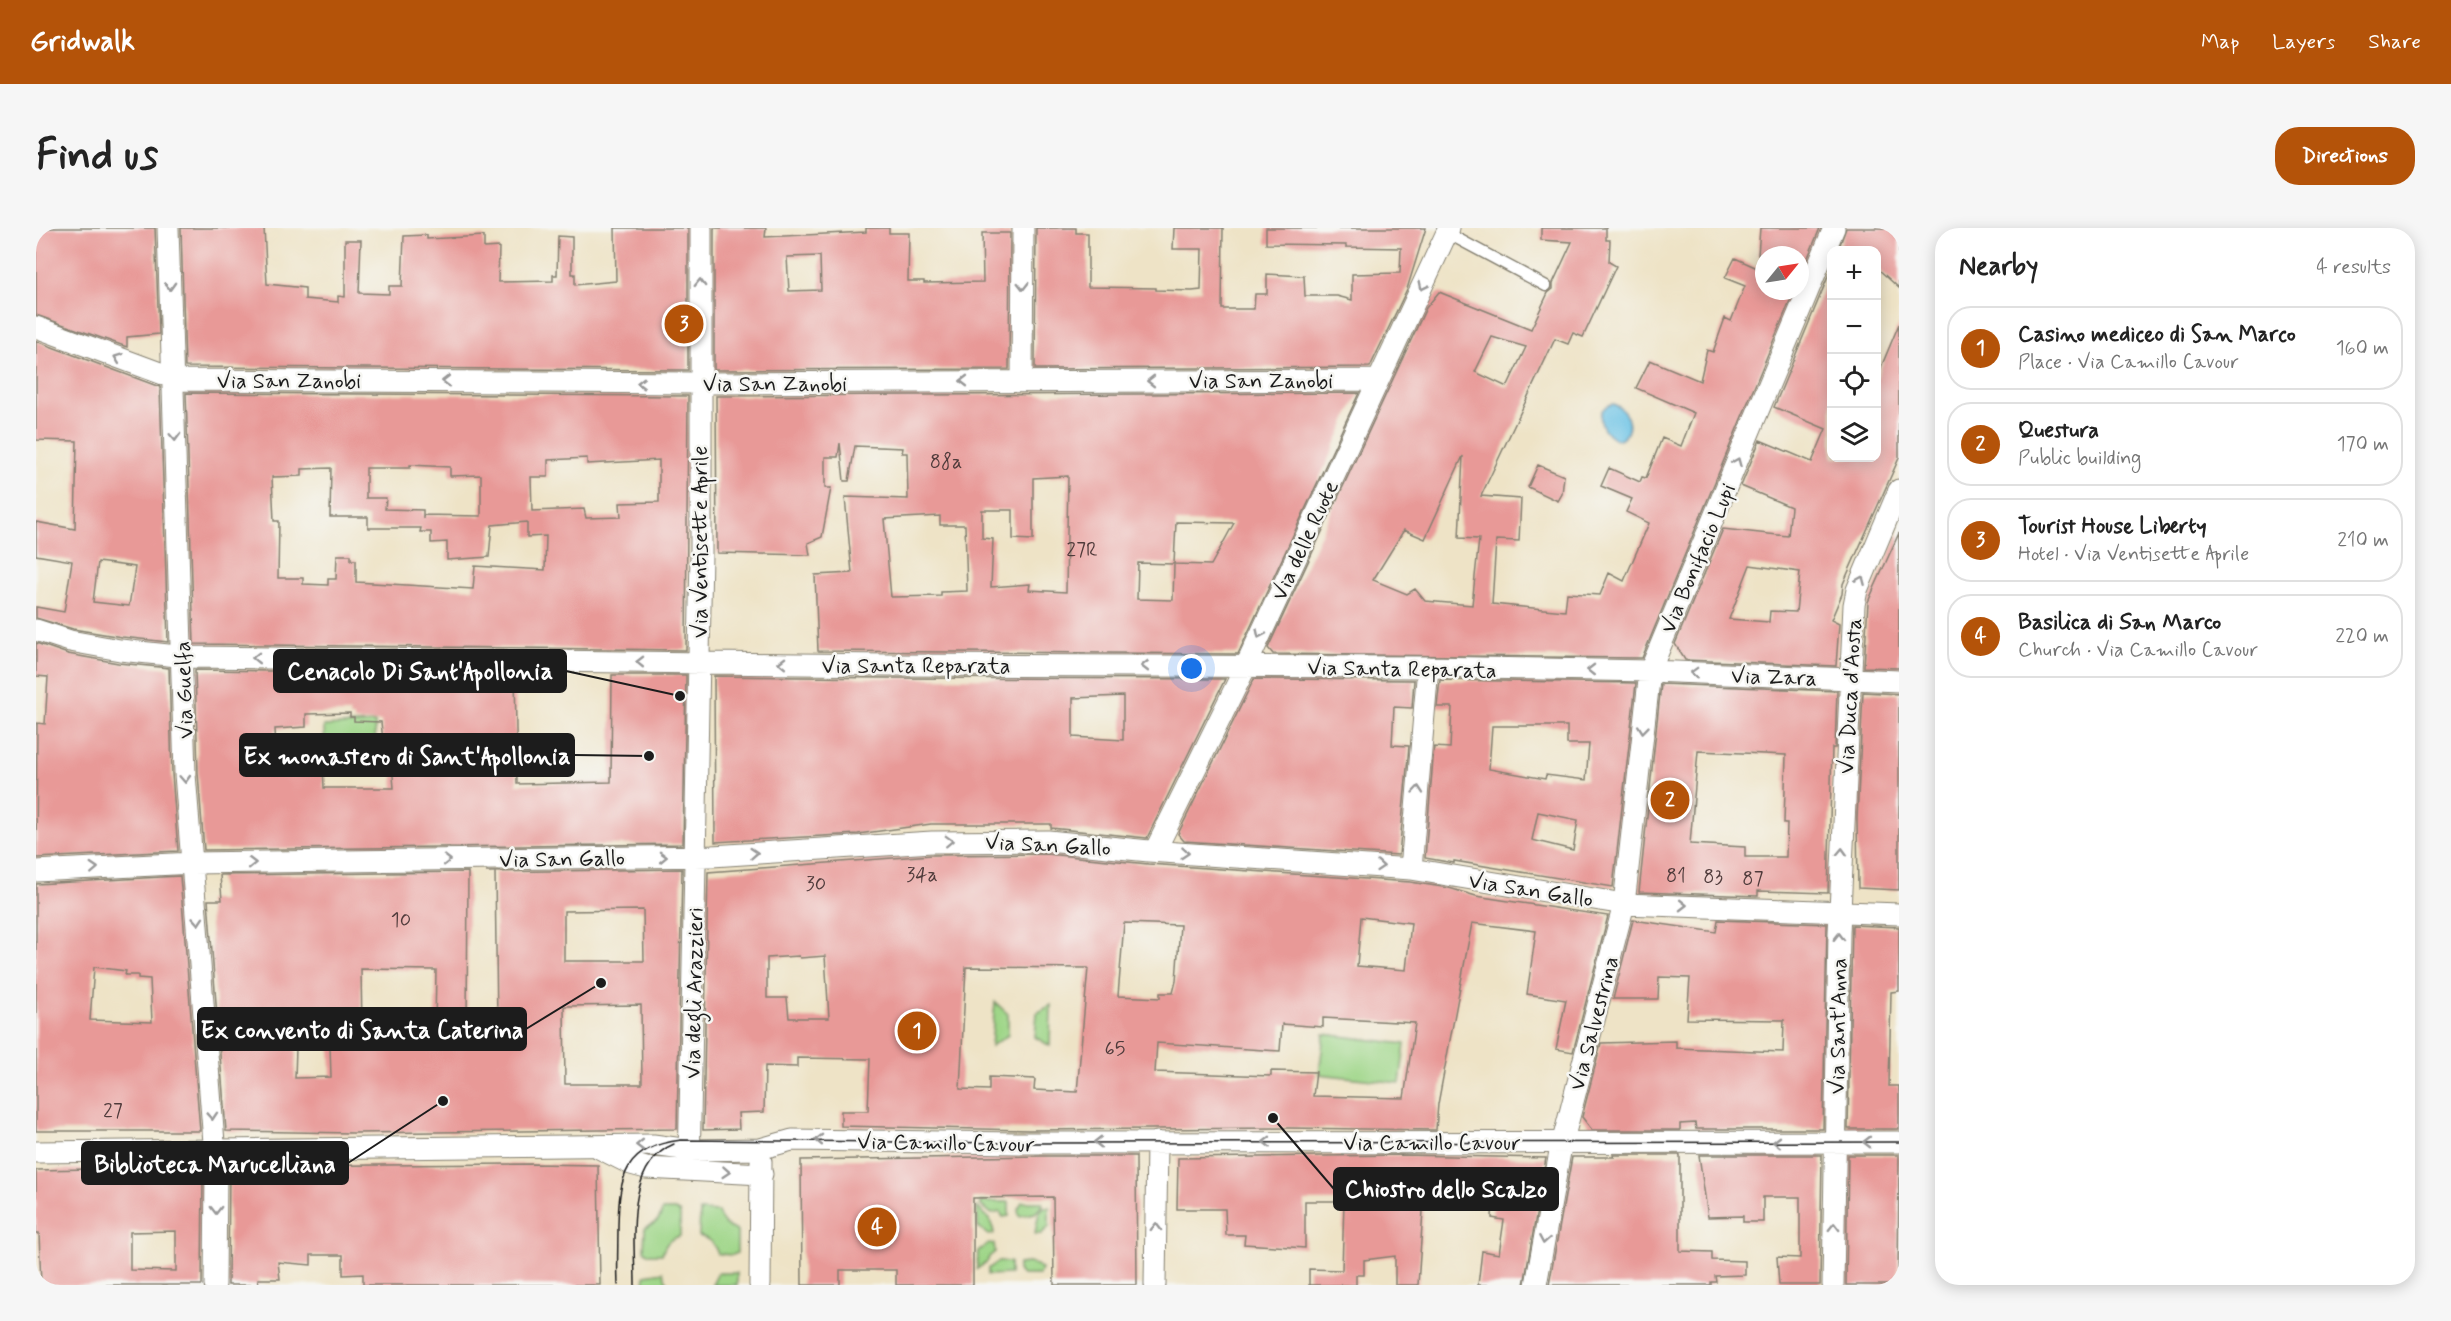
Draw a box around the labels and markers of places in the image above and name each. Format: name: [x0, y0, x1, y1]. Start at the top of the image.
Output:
pin: 3: [664, 302, 704, 346]
callout: Cenacolo Di Sant'Apollonia: [274, 650, 566, 692]
callout: Ex monastero di Sant'Apollonia: [240, 734, 574, 776]
pin: 2: [1650, 778, 1690, 822]
callout: Ex convento di Santa Caterina: [198, 1008, 526, 1050]
pin: 1: [898, 1008, 936, 1054]
callout: Biblioteca Marucelliana: [82, 1142, 348, 1184]
callout: Chiostro dello Scalzo: [1334, 1168, 1558, 1210]
pin: 4: [858, 1204, 896, 1250]

